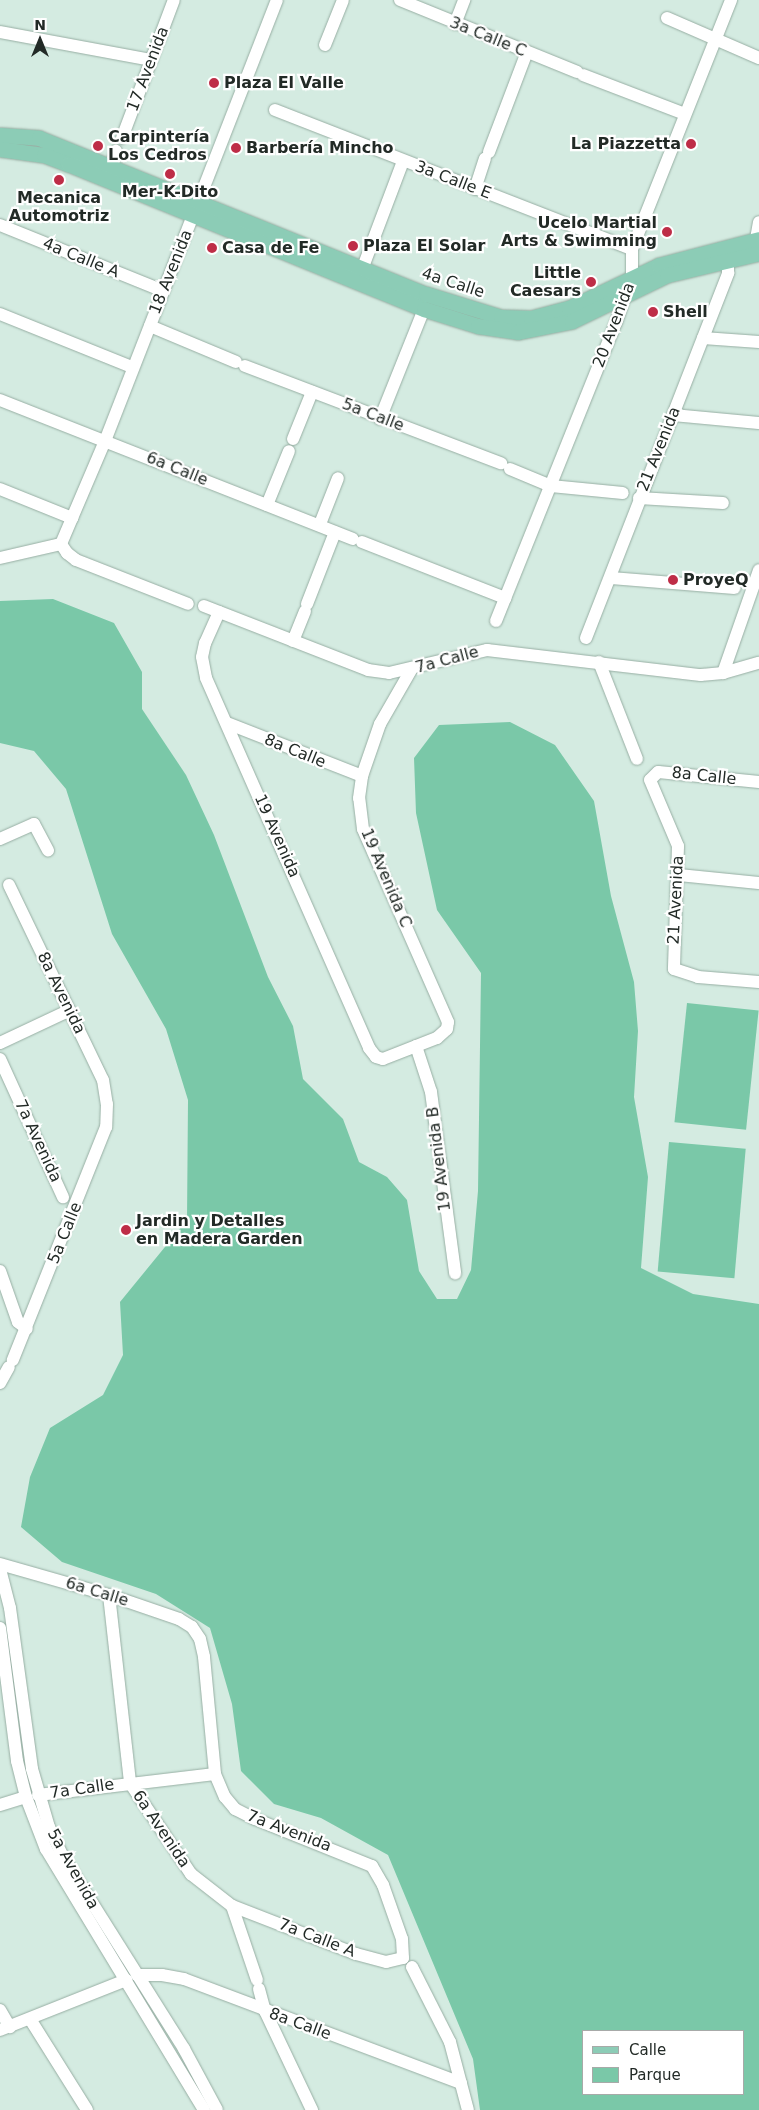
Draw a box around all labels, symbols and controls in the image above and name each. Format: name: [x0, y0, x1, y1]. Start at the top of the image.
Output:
street label: 3a Calle C: [447, 13, 529, 61]
north arrow: [15, 15, 65, 65]
text: N: [34, 17, 46, 33]
street label: 17 Avenida: [123, 24, 173, 114]
place label: Plaza El Valle: [224, 73, 344, 93]
marker: Plaza El Valle: [208, 77, 220, 89]
place label: Carpintería Los Cedros: [108, 127, 209, 165]
place label: La Piazzetta: [571, 134, 681, 154]
place label: Barbería Mincho: [246, 138, 394, 158]
marker: La Piazzetta: [685, 138, 697, 150]
marker: Carpintería Los Cedros: [92, 140, 104, 152]
marker: Barbería Mincho: [230, 142, 242, 154]
street label: 3a Calle E: [412, 157, 494, 203]
marker: Mer-K-Dito: [164, 168, 176, 180]
marker: Mecanica Automotriz: [53, 174, 65, 186]
place label: Mer-K-Dito: [122, 182, 218, 202]
place label: Mecanica Automotriz: [9, 188, 109, 226]
place label: Ucelo Martial Arts & Swimming: [501, 213, 657, 251]
marker: Ucelo Martial Arts & Swimming: [661, 226, 673, 238]
street label: 18 Avenida: [145, 227, 197, 317]
street label: 4a Calle A: [40, 234, 122, 282]
place label: Plaza El Solar: [363, 236, 485, 256]
place label: Casa de Fe: [222, 238, 319, 258]
marker: Plaza El Solar: [347, 240, 359, 252]
marker: Casa de Fe: [206, 242, 218, 254]
place label: Little Caesars: [510, 263, 581, 301]
street label: 4a Calle: [419, 264, 487, 302]
marker: Little Caesars: [585, 276, 597, 288]
street label: 20 Avenida: [589, 280, 639, 370]
place label: Shell: [663, 302, 708, 322]
marker: Shell: [647, 306, 659, 318]
street label: 5a Calle: [339, 394, 407, 436]
street label: 21 Avenida: [633, 404, 685, 494]
street label: 6a Calle: [143, 448, 211, 490]
place label: ProyeQ: [683, 570, 748, 590]
marker: ProyeQ: [667, 574, 679, 586]
street label: 7a Calle: [413, 642, 481, 678]
street label: 8a Calle: [261, 730, 329, 772]
street label: 8a Calle: [671, 763, 737, 789]
street label: 19 Avenida: [250, 791, 304, 881]
street label: 19 Avenida C: [357, 826, 415, 930]
street label: 21 Avenida: [664, 855, 688, 945]
street label: 8a Avenida: [33, 949, 89, 1037]
street label: 7a Avenida: [11, 1097, 65, 1185]
street label: 19 Avenida B: [423, 1106, 455, 1212]
street label: 5a Calle: [44, 1199, 86, 1267]
place label: Jardin y Detalles en Madera Garden: [136, 1211, 303, 1249]
marker: Jardin y Detalles en Madera Garden: [120, 1224, 132, 1236]
street label: 6a Calle: [63, 1573, 131, 1611]
street label: 7a Calle: [49, 1775, 115, 1803]
street label: 6a Avenida: [128, 1787, 194, 1871]
street label: 7a Avenida: [244, 1806, 334, 1856]
street label: 5a Avenida: [43, 1825, 103, 1913]
street label: 7a Calle A: [276, 1915, 358, 1961]
street label: 8a Calle: [266, 2004, 334, 2044]
legend: [582, 2030, 744, 2095]
text: Calle: [629, 2041, 666, 2059]
text: Parque: [629, 2066, 681, 2084]

